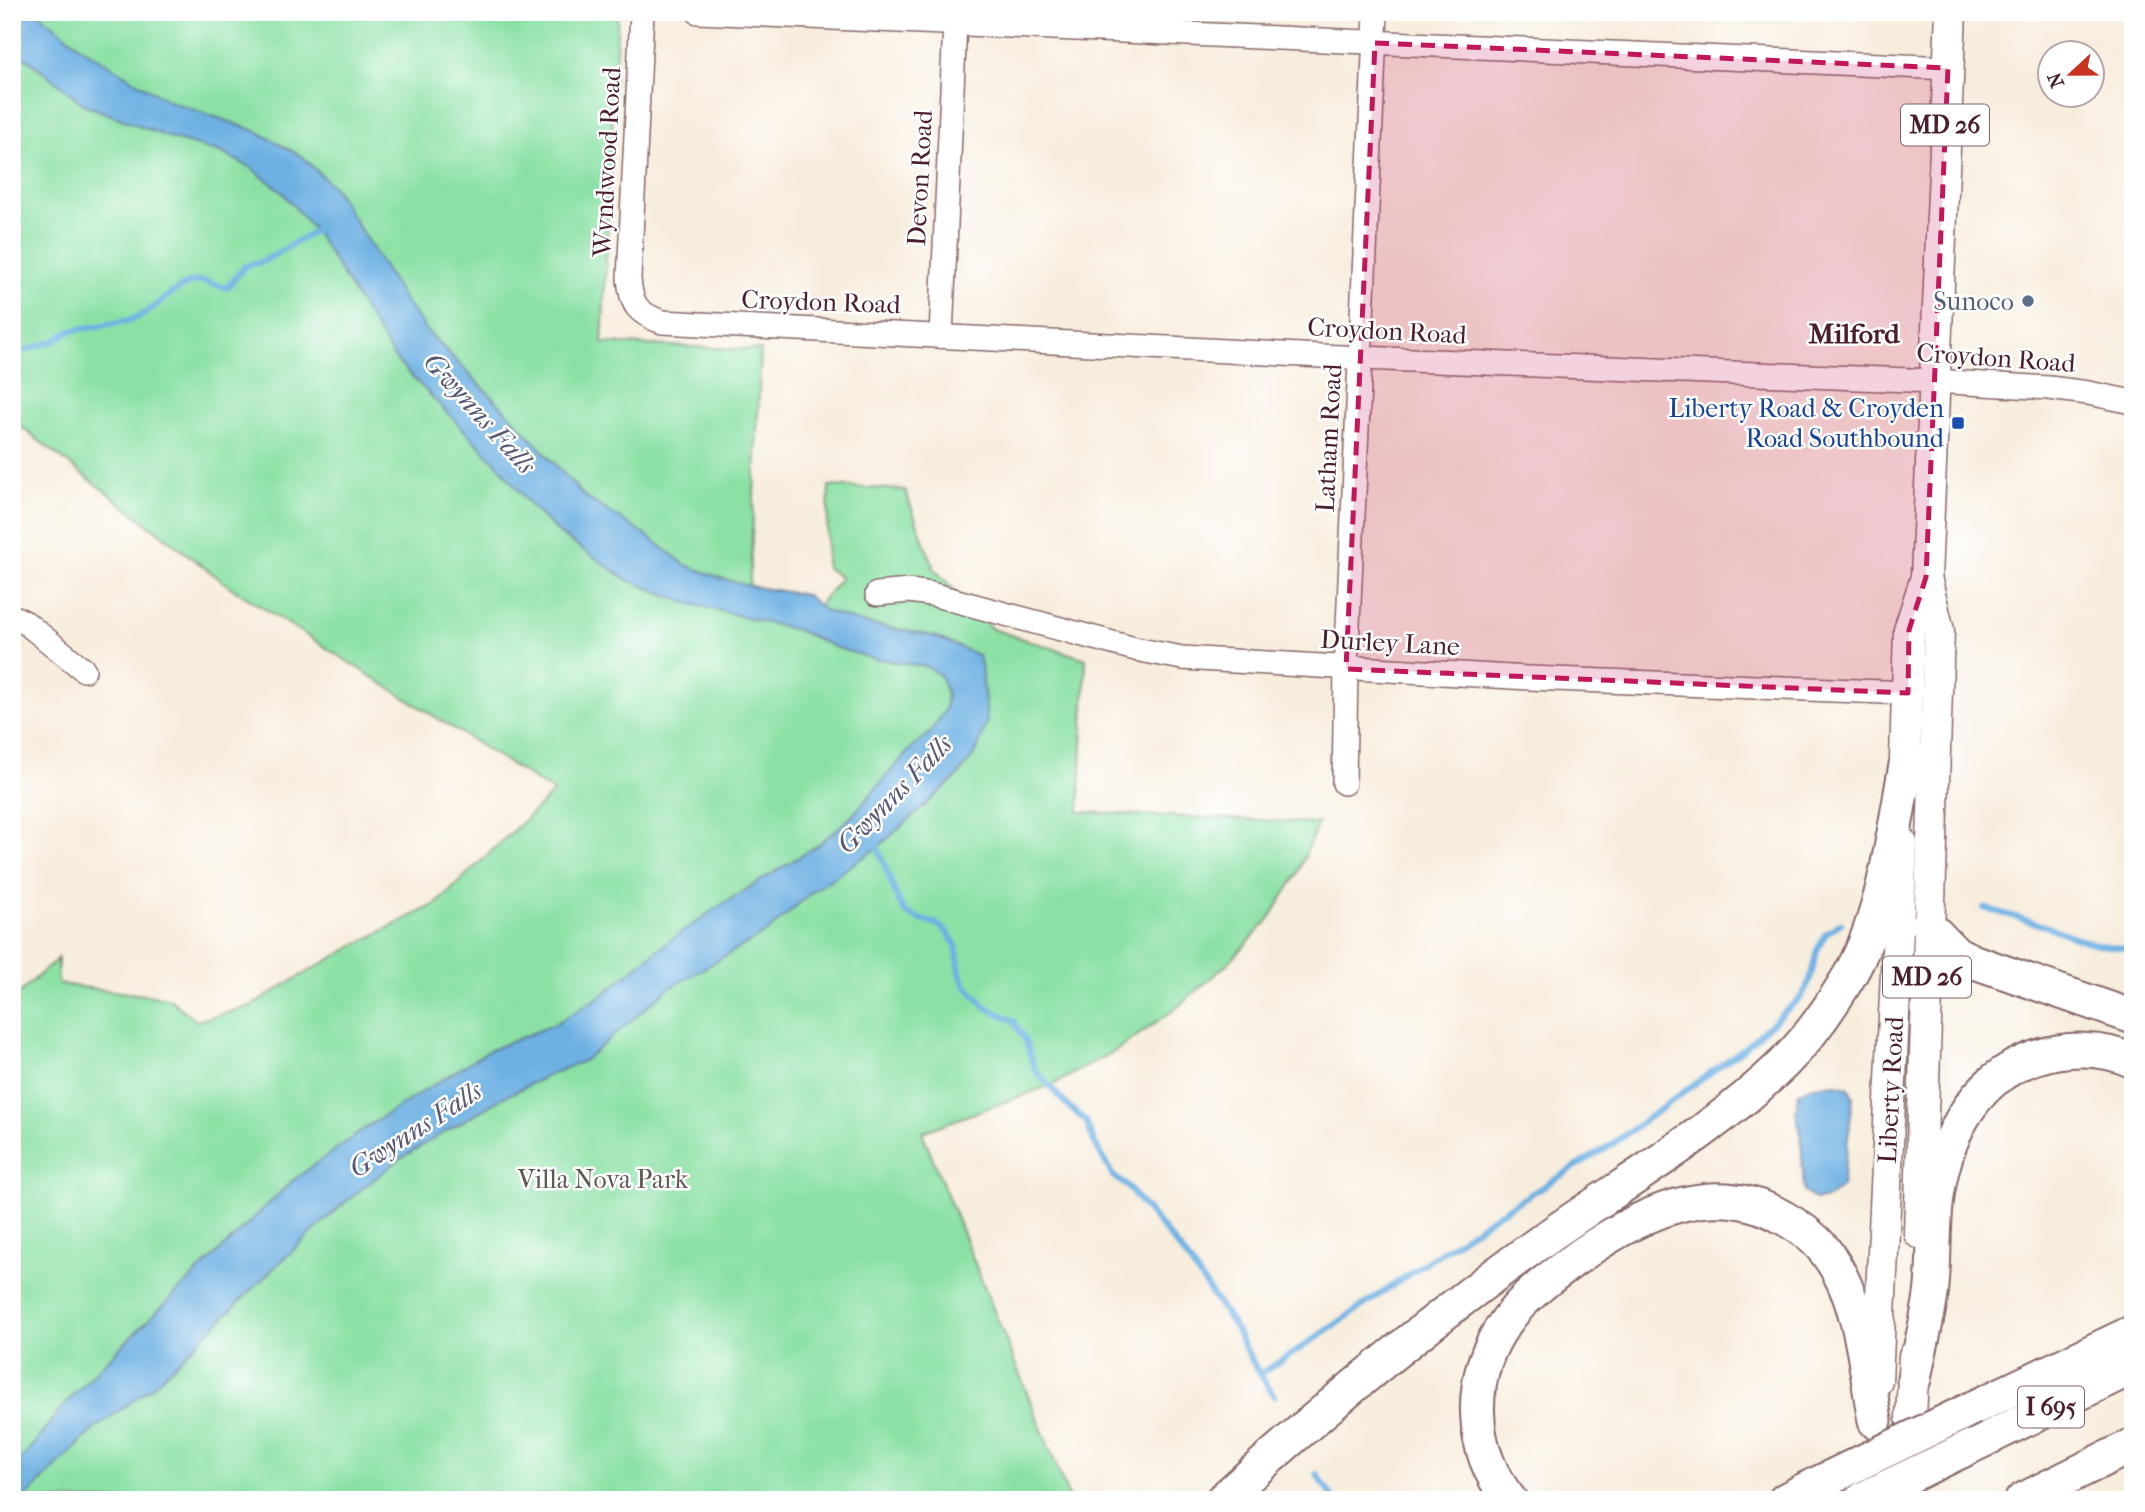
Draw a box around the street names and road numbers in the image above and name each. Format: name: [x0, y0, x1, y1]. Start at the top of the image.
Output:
street label: Wyndwood Road: [586, 65, 628, 259]
road number: MD 26: [1901, 104, 1989, 146]
street label: Devon Road: [901, 108, 939, 247]
street label: Croydon Road: [741, 284, 902, 320]
street label: Croydon Road: [1307, 311, 1468, 351]
street label: Croydon Road: [1915, 337, 2077, 379]
street label: Latham Road: [1310, 362, 1348, 513]
street label: Durley Lane: [1319, 624, 1461, 662]
road number: MD 26: [1883, 957, 1971, 998]
street label: Liberty Road: [1872, 1015, 1910, 1164]
road number: I 695: [2018, 1386, 2084, 1428]

